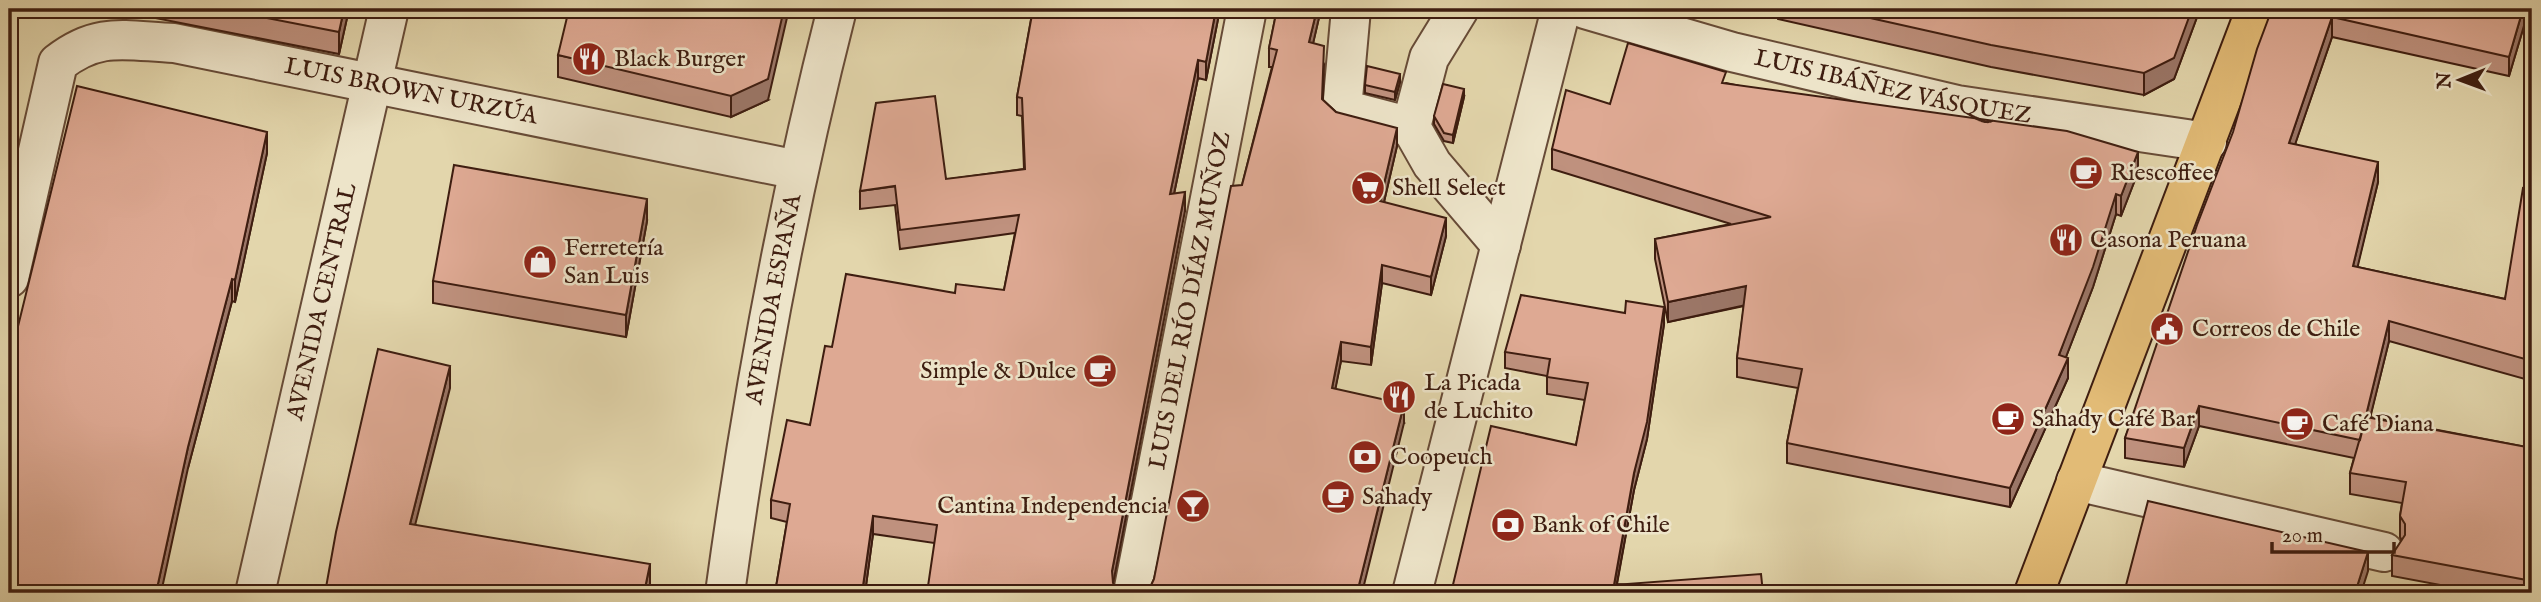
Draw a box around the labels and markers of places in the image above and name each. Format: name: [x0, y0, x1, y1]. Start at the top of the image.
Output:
restaurant icon: Black Burger: [570, 40, 608, 78]
place label: Black Burger: [614, 44, 745, 75]
cafe icon: Riescoffee: [2067, 154, 2105, 192]
place label: Riescoffee: [2110, 158, 2213, 189]
supermarket icon: Shell Select: [1349, 169, 1387, 207]
place label: Shell Select: [1392, 173, 1506, 204]
restaurant icon: Casona Peruana: [2047, 221, 2085, 259]
place label: Casona Peruana: [2090, 225, 2247, 256]
place label: Ferretería San Luis: [564, 233, 664, 292]
shop icon: Ferretería San Luis: [521, 243, 559, 281]
public building icon: Correos de Chile: [2148, 310, 2186, 348]
place label: Correos de Chile: [2192, 314, 2360, 345]
cafe icon: Simple & Dulce: [1081, 352, 1119, 390]
place label: Simple & Dulce: [920, 356, 1076, 387]
place label: La Picada de Luchito: [1424, 368, 1533, 427]
restaurant icon: La Picada de Luchito: [1380, 378, 1418, 416]
cafe icon: Sahady Café Bar: [1989, 400, 2027, 438]
place label: Sahady Café Bar: [2032, 404, 2195, 435]
cafe icon: Café Diana: [2278, 405, 2316, 443]
place label: Café Diana: [2322, 409, 2434, 440]
bank icon: Coopeuch: [1346, 438, 1384, 476]
place label: Coopeuch: [1390, 442, 1493, 473]
cafe icon: Sahady: [1319, 478, 1357, 516]
place label: Sahady: [1362, 482, 1433, 513]
bar icon: Cantina Independencia: [1174, 487, 1212, 525]
place label: Cantina Independencia: [937, 491, 1169, 522]
bank icon: Bank of Chile: [1489, 506, 1527, 544]
place label: Bank of Chile: [1532, 510, 1670, 541]

